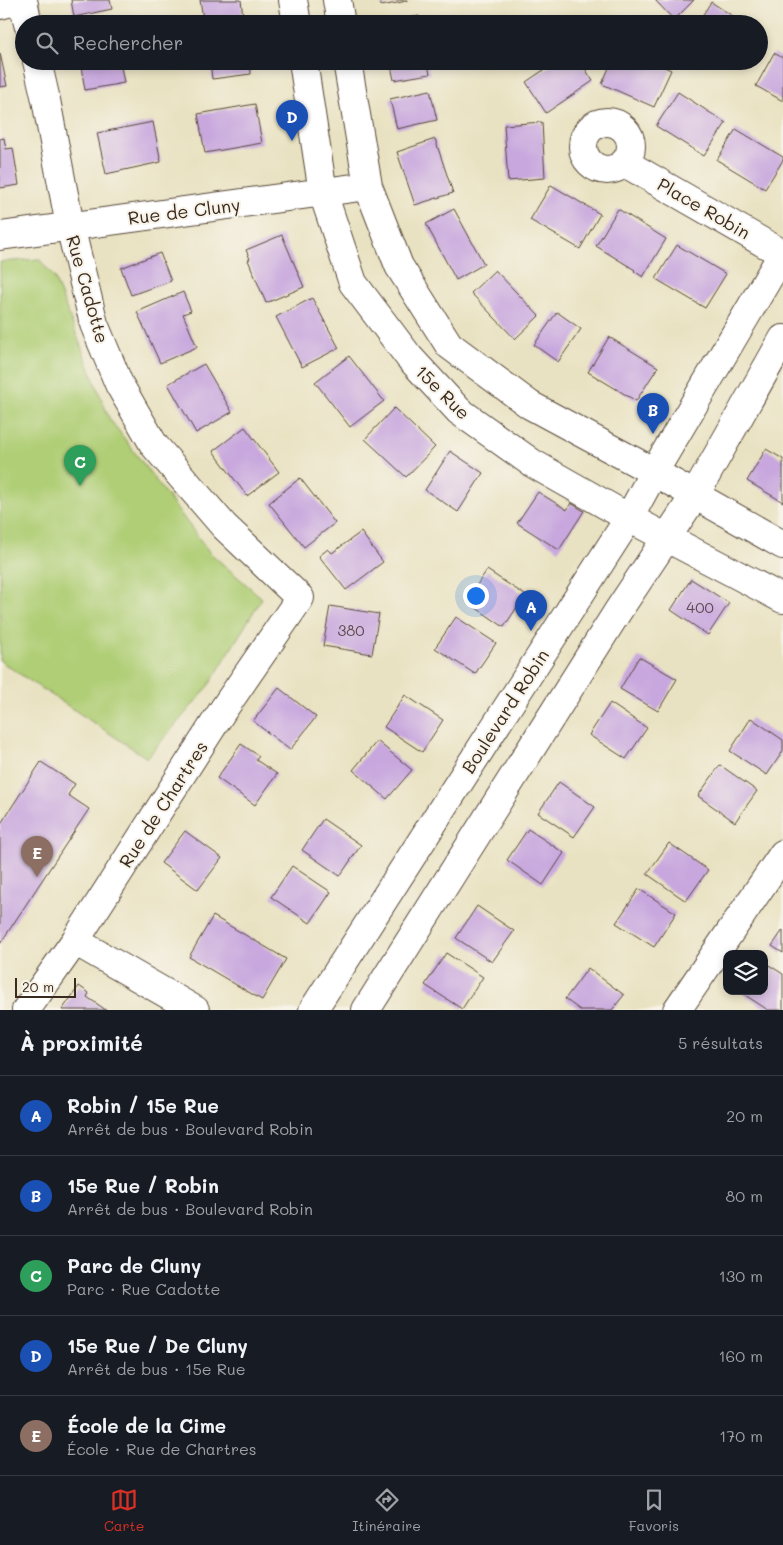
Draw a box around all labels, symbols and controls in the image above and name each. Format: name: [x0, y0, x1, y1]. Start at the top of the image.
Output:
search box: [15, 15, 768, 70]
icon: search: [33, 29, 61, 57]
text: Rechercher: [73, 30, 183, 55]
pin: D: [276, 100, 308, 141]
street label: Place Robin: [653, 172, 755, 244]
street label: Rue de Cluny: [126, 192, 242, 230]
street label: Rue Cadotte: [61, 232, 115, 346]
street label: 15e Rue: [410, 359, 476, 425]
pin: B: [637, 393, 669, 434]
pin: C: [64, 445, 96, 486]
your location: [463, 583, 489, 609]
pin: A: [515, 590, 547, 631]
house number: 400: [686, 597, 714, 617]
house number: 380: [337, 620, 365, 640]
street label: Boulevard Robin: [456, 644, 554, 778]
street label: Rue de Chartres: [113, 736, 213, 872]
pin: E: [21, 836, 53, 877]
map controls: [723, 950, 768, 995]
button: layers: [723, 950, 768, 995]
scale bar: [15, 975, 76, 998]
text: 20 m: [22, 977, 54, 996]
text: À proximité: [20, 1029, 143, 1056]
text: 5 résultats: [678, 1032, 763, 1053]
text: Robin / 15e Rue: [67, 1093, 219, 1118]
text: A: [30, 1105, 42, 1126]
text: 20 m: [726, 1105, 763, 1126]
text: Arrêt de bus · Boulevard Robin: [67, 1118, 313, 1139]
text: 15e Rue / Robin: [67, 1173, 219, 1198]
text: B: [31, 1185, 41, 1206]
text: 80 m: [726, 1185, 763, 1206]
text: Arrêt de bus · Boulevard Robin: [67, 1198, 313, 1219]
text: Parc de Cluny: [67, 1253, 201, 1278]
text: C: [30, 1265, 42, 1286]
text: 130 m: [719, 1265, 763, 1286]
text: Parc · Rue Cadotte: [67, 1278, 220, 1299]
text: 15e Rue / De Cluny: [67, 1333, 248, 1358]
text: D: [30, 1345, 42, 1366]
text: 160 m: [718, 1345, 763, 1366]
text: Arrêt de bus · 15e Rue: [67, 1358, 246, 1379]
text: École de la Cime: [67, 1413, 226, 1438]
text: E: [31, 1425, 41, 1446]
text: 170 m: [719, 1425, 763, 1446]
text: École · Rue de Chartres: [67, 1438, 257, 1459]
tab: Carte: [104, 1486, 144, 1535]
tab: Itinéraire: [352, 1486, 421, 1535]
tab: Favoris: [629, 1486, 679, 1535]

